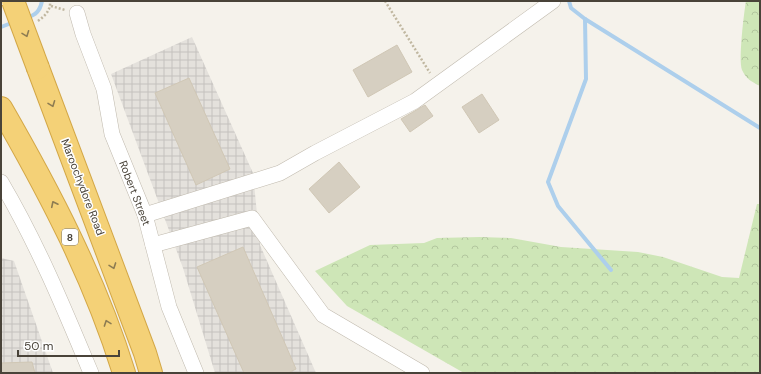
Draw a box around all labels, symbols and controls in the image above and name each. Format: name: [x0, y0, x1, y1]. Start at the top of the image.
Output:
one-way arrow: [21, 31, 29, 38]
one-way arrow: [47, 101, 55, 108]
street label: Maroochydore Road: [58, 137, 108, 237]
street label: Robert Street: [116, 159, 154, 227]
one-way arrow: [51, 201, 59, 208]
road number: 8: [62, 229, 78, 245]
one-way arrow: [108, 262, 116, 269]
one-way arrow: [103, 319, 111, 326]
scale bar: [18, 332, 119, 358]
text: 50 m: [24, 338, 53, 354]

